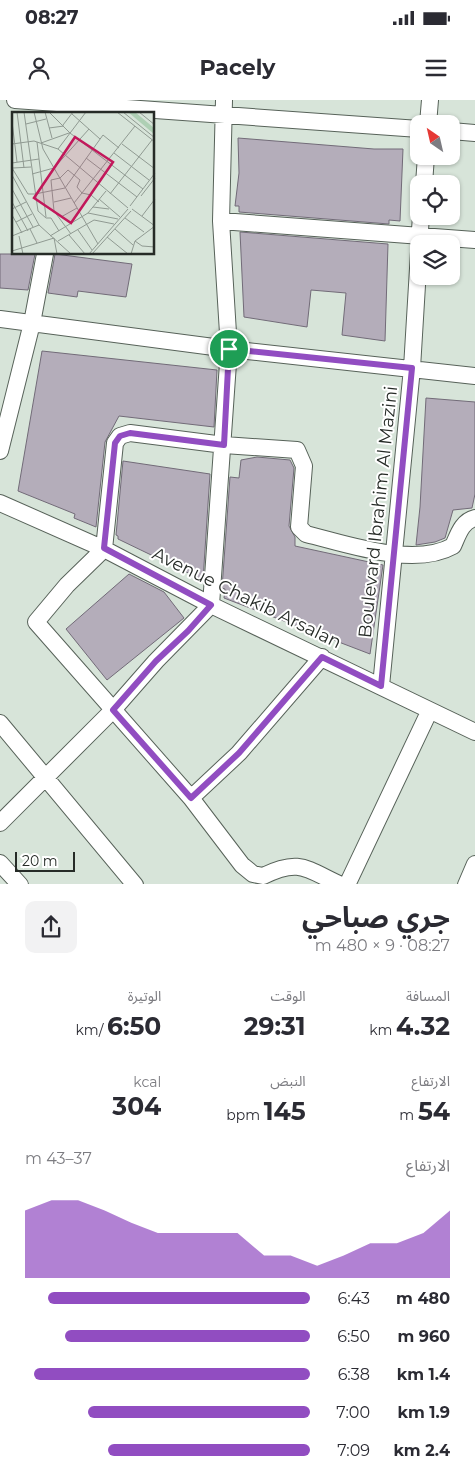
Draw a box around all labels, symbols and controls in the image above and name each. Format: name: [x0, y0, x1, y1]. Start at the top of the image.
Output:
text: 08:27: [25, 6, 78, 29]
icon: person: [25, 54, 53, 82]
text: Pacely: [200, 54, 275, 81]
icon: menu: [422, 54, 450, 82]
inset map: [12, 112, 155, 255]
north arrow: [410, 115, 460, 165]
map controls: [410, 115, 460, 285]
button: locate: [410, 175, 460, 225]
button: layers: [410, 235, 460, 285]
pin: [208, 328, 250, 370]
icon: arrive: [215, 335, 243, 363]
street label: Boulevard Ibrahim Al Mazini: [354, 385, 402, 639]
street label: Avenue Chakib Arsalan: [149, 543, 345, 653]
scale bar: [15, 849, 75, 873]
text: 20 m: [22, 852, 58, 870]
text: جري صباحي: [302, 900, 450, 934]
button: share: [25, 901, 77, 953]
text: 08:27 · 9 × 480 m: [315, 936, 450, 955]
text: الوتيرة: [128, 987, 161, 1005]
text: الوقت: [271, 987, 306, 1005]
text: المسافة: [406, 987, 450, 1005]
text: 6:50: [107, 1011, 161, 1041]
text: 29:31: [244, 1011, 306, 1041]
text: 4.32: [396, 1011, 450, 1041]
text: /km: [76, 1021, 107, 1039]
text: km: [369, 1021, 396, 1039]
text: النبض: [270, 1072, 306, 1090]
text: الارتفاع: [412, 1072, 450, 1090]
text: kcal: [133, 1073, 161, 1091]
text: 304: [112, 1091, 161, 1121]
text: 145: [264, 1096, 306, 1126]
text: 54: [418, 1096, 450, 1126]
text: bpm: [226, 1106, 264, 1124]
text: m: [399, 1106, 418, 1124]
text: 37–43 m: [25, 1149, 92, 1168]
text: الارتفاع: [406, 1156, 450, 1175]
text: 6:43: [338, 1289, 370, 1308]
text: 480 m: [396, 1289, 450, 1308]
text: 6:50: [337, 1327, 370, 1346]
text: 960 m: [397, 1327, 450, 1346]
text: 6:38: [338, 1365, 370, 1384]
text: 1.4 km: [397, 1365, 450, 1384]
text: 7:00: [336, 1403, 370, 1422]
text: 1.9 km: [398, 1403, 450, 1422]
text: 7:09: [337, 1441, 370, 1460]
text: 2.4 km: [393, 1441, 450, 1460]

